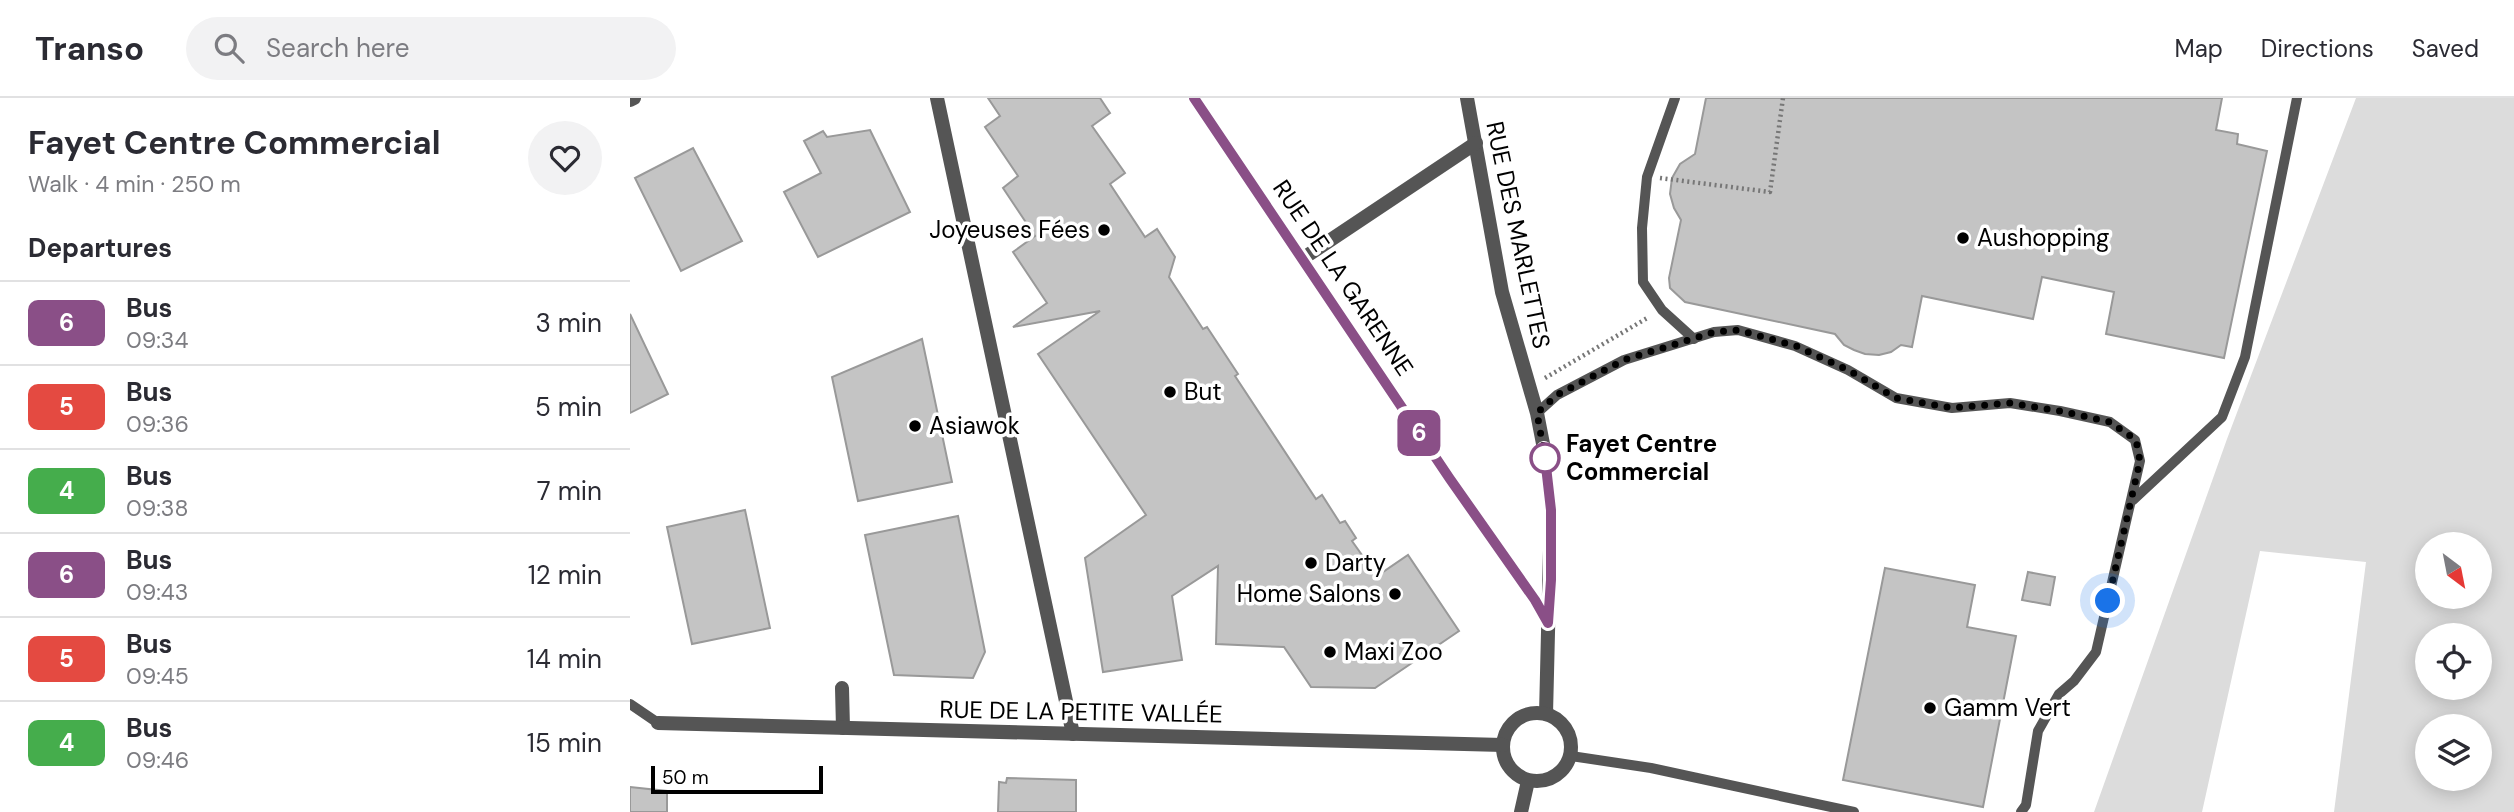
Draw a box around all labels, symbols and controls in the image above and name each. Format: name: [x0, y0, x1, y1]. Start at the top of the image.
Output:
search box: [186, 17, 676, 80]
text: Transo: [35, 27, 144, 70]
icon: search: [210, 29, 248, 67]
text: Search here: [266, 31, 410, 65]
text: Map: [2175, 33, 2223, 64]
text: Directions: [2261, 33, 2374, 64]
text: Saved: [2412, 33, 2479, 64]
street label: RUE DES MARLETTES: [1479, 119, 1558, 351]
text: Fayet Centre Commercial: [28, 121, 441, 164]
button: heart: [528, 121, 602, 195]
text: Walk · 4 min · 250 m: [28, 169, 241, 199]
street label: RUE DE LA GARENNE: [1266, 174, 1421, 382]
place label: Joyeuses Fées: [929, 214, 1090, 245]
marker: Joyeuses Fées: [1096, 222, 1112, 238]
place label: Aushopping: [1977, 222, 2109, 253]
marker: Aushopping: [1955, 230, 1971, 246]
text: Departures: [28, 231, 172, 265]
text: Bus: [126, 291, 172, 325]
text: 3 min: [535, 306, 602, 340]
text: 6: [59, 307, 74, 338]
text: 09:34: [126, 325, 188, 355]
text: Bus: [126, 375, 172, 409]
place label: But: [1184, 376, 1222, 407]
marker: But: [1162, 384, 1178, 400]
text: 5 min: [535, 390, 602, 424]
text: 5: [59, 391, 74, 422]
text: 09:36: [126, 409, 189, 439]
place label: Asiawok: [929, 410, 1020, 441]
line badge: 6: [1396, 410, 1442, 456]
text: 6: [1411, 417, 1427, 448]
marker: Asiawok: [907, 418, 923, 434]
place label: Fayet Centre Commercial: [1566, 428, 1717, 487]
marker: Fayet Centre Commercial: [1530, 443, 1560, 473]
text: Bus: [126, 459, 172, 493]
text: 7 min: [537, 474, 602, 508]
text: 4: [59, 475, 74, 506]
text: 09:38: [126, 493, 188, 523]
north arrow: [2415, 532, 2492, 609]
map controls: [2415, 532, 2492, 791]
text: Bus: [126, 543, 172, 577]
place label: Darty: [1325, 547, 1386, 578]
marker: Darty: [1303, 555, 1319, 571]
text: 12 min: [528, 558, 602, 592]
text: 6: [59, 559, 74, 590]
text: 09:43: [126, 577, 188, 607]
place label: Home Salons: [1237, 578, 1381, 609]
your location: [2090, 583, 2125, 618]
marker: Home Salons: [1387, 586, 1403, 602]
button: locate: [2415, 623, 2492, 700]
text: Bus: [126, 627, 172, 661]
place label: Maxi Zoo: [1344, 636, 1443, 667]
text: 14 min: [527, 642, 602, 676]
text: 5: [59, 643, 74, 674]
marker: Maxi Zoo: [1322, 644, 1338, 660]
text: 09:45: [126, 661, 189, 691]
place label: Gamm Vert: [1944, 692, 2071, 723]
street label: RUE DE LA PETITE VALLÉE: [939, 694, 1223, 729]
marker: Gamm Vert: [1922, 700, 1938, 716]
text: Bus: [126, 711, 172, 745]
button: layers: [2415, 714, 2492, 791]
text: 15 min: [527, 726, 602, 760]
text: 4: [59, 727, 74, 758]
text: 09:46: [126, 745, 189, 775]
scale bar: [651, 763, 822, 795]
text: 50 m: [662, 765, 709, 790]

